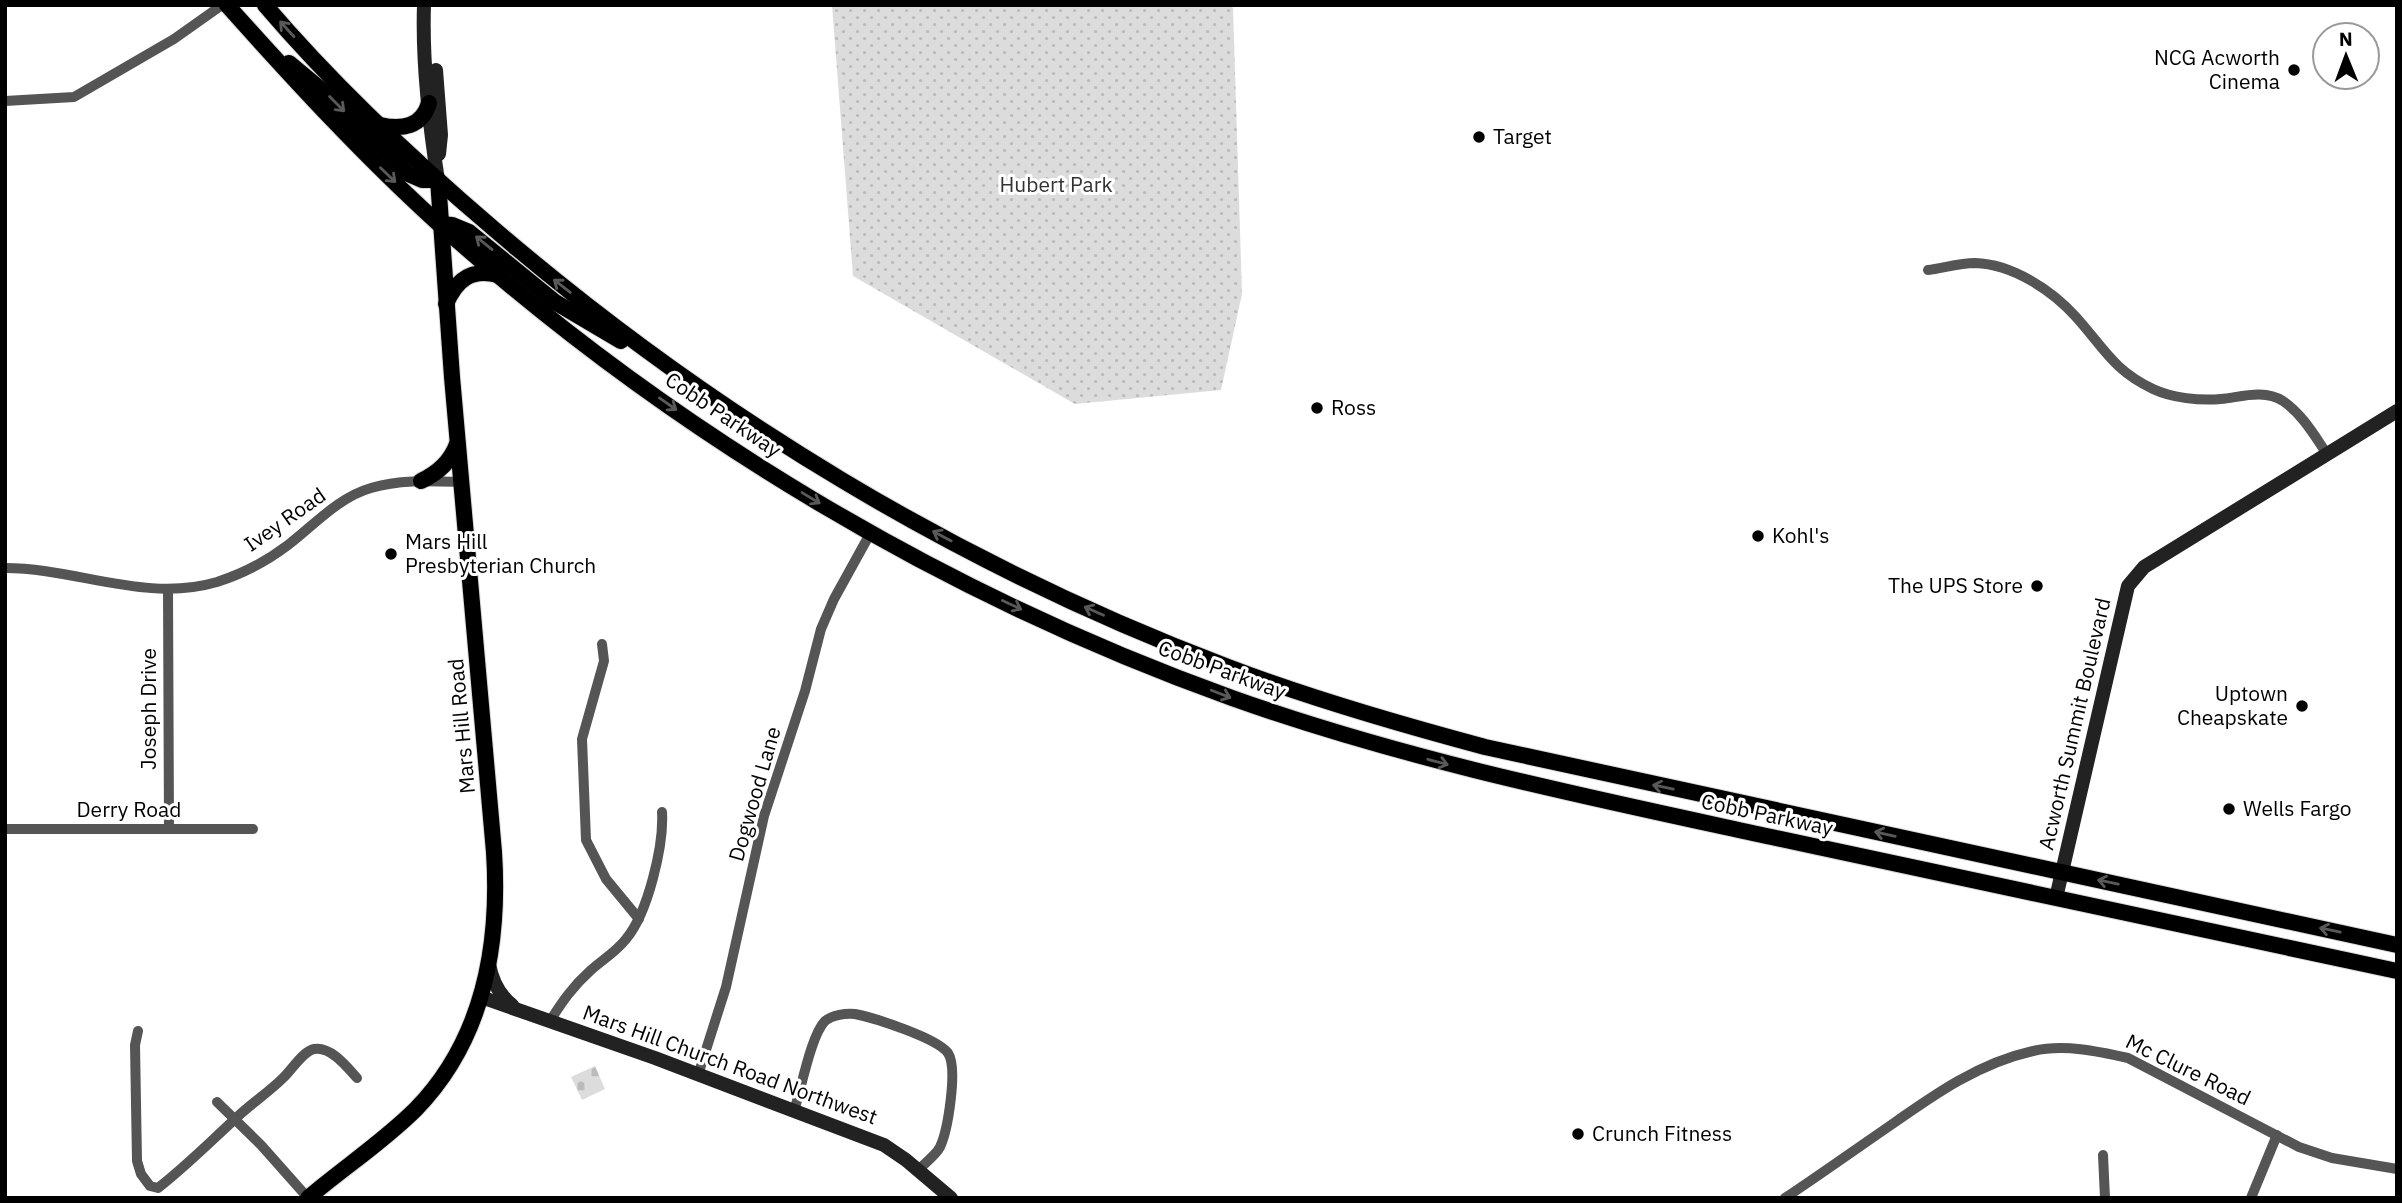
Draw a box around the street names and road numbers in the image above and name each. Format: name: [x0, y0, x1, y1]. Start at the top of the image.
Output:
street label: Cobb Parkway: [660, 365, 787, 464]
street label: Ivey Road: [238, 481, 331, 558]
street label: Acworth Summit Boulevard: [2031, 595, 2117, 853]
street label: Cobb Parkway: [1155, 633, 1291, 705]
street label: Joseph Drive: [134, 648, 162, 770]
street label: Mars Hill Road: [441, 657, 481, 795]
street label: Dogwood Lane: [721, 723, 787, 864]
street label: Cobb Parkway: [1699, 786, 1836, 842]
street label: Derry Road: [77, 795, 181, 823]
street label: Mars Hill Church Road Northwest: [579, 998, 881, 1130]
street label: Mc Clure Road: [2121, 1027, 2256, 1111]

